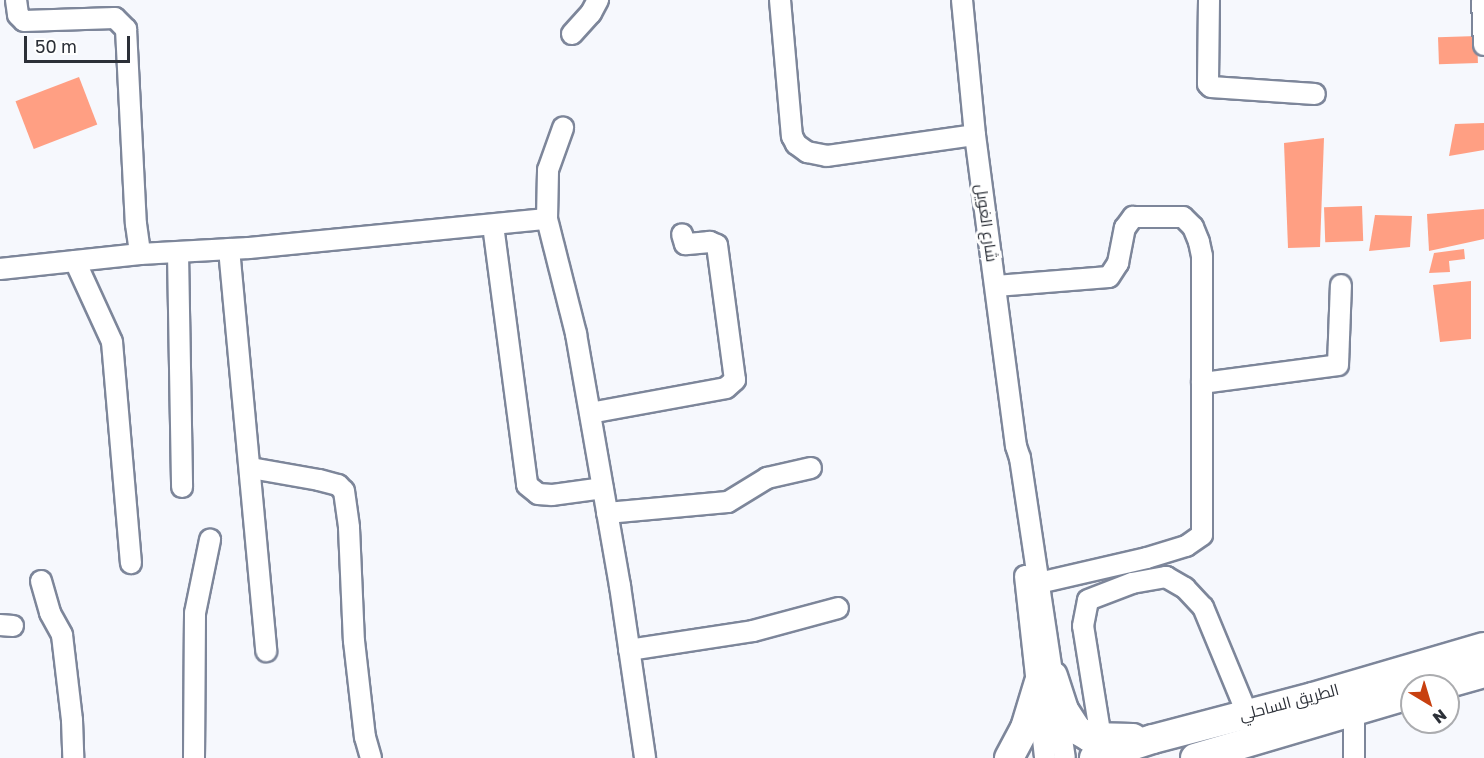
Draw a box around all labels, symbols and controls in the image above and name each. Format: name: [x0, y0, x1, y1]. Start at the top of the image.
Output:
scale bar: [27, 24, 134, 62]
text: 50 m: [35, 35, 77, 57]
street label: شارع الغويل: [972, 183, 1002, 263]
north arrow: [1400, 674, 1460, 734]
street label: الطريق الساحلي: [1237, 679, 1341, 725]
text: N: [1429, 705, 1451, 728]

